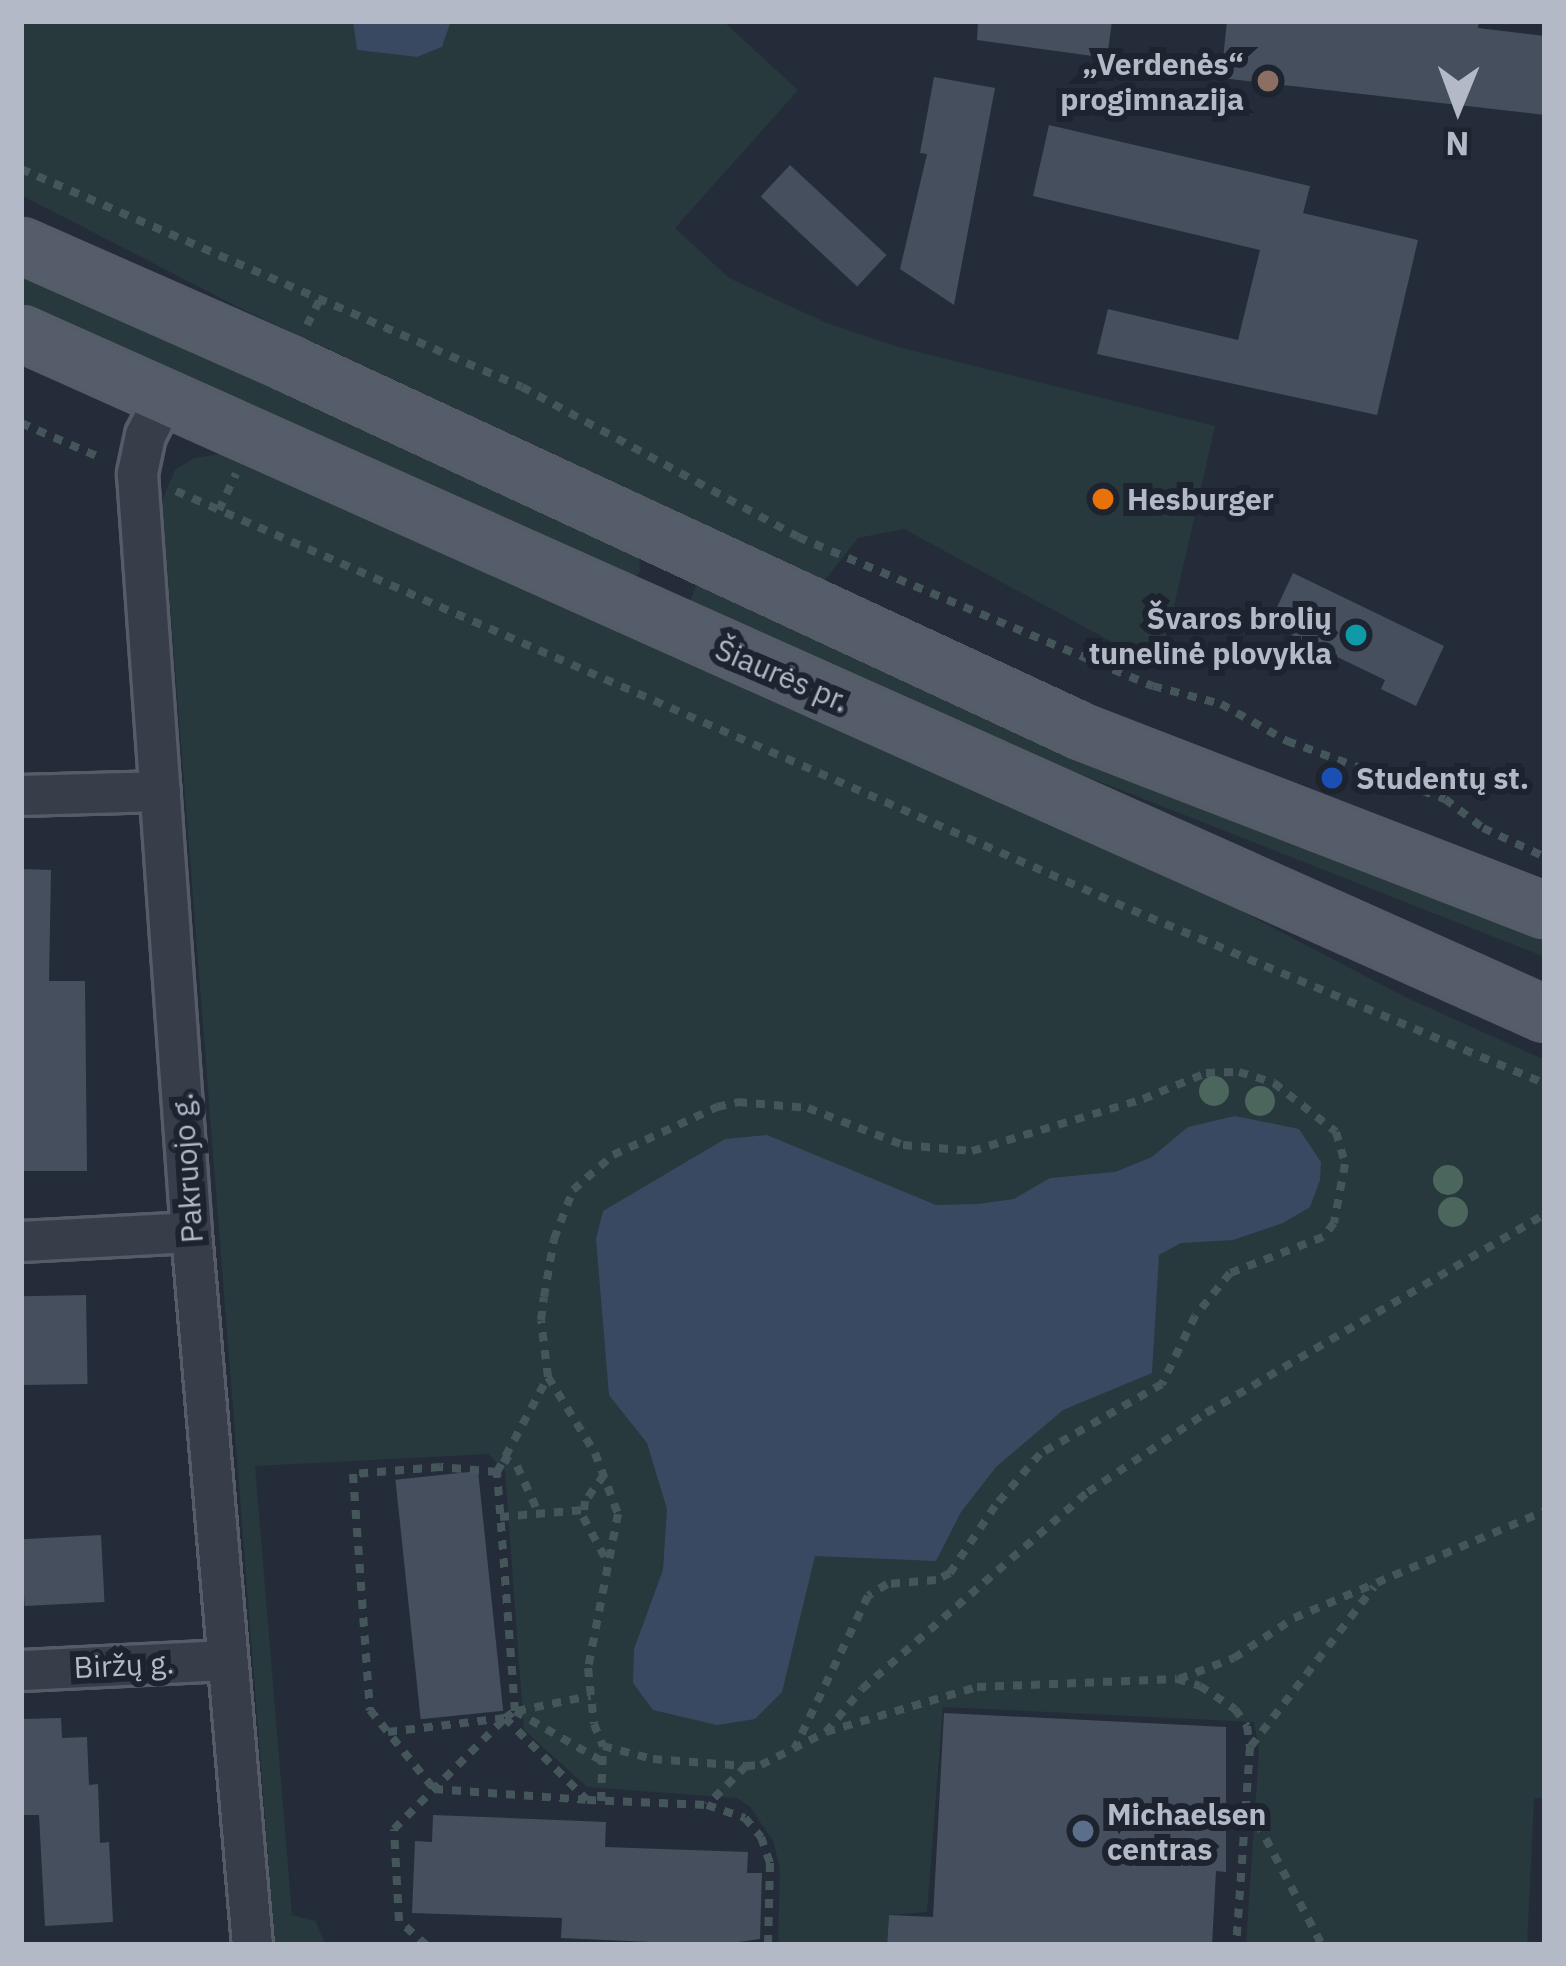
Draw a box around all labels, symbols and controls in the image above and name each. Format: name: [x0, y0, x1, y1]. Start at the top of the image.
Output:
place label: „Verdenės“ progimnazija: [1060, 46, 1244, 116]
north arrow: [1398, 48, 1518, 168]
marker: „Verdenės“ progimnazija: [1255, 68, 1281, 94]
text: N: [1445, 123, 1470, 166]
place label: Hesburger: [1127, 481, 1274, 517]
marker: Hesburger: [1090, 486, 1116, 512]
place label: Švaros brolių tunelinė plovykla: [1089, 600, 1332, 670]
marker: Švaros brolių tunelinė plovykla: [1343, 622, 1369, 648]
street label: Šiaurės pr.: [710, 631, 854, 719]
place label: Studentų st.: [1356, 760, 1529, 796]
marker: Studentų st.: [1319, 765, 1345, 791]
street label: Pakruojo g.: [164, 1092, 210, 1244]
street label: Biržų g.: [73, 1644, 175, 1686]
place label: Michaelsen centras: [1107, 1796, 1266, 1866]
marker: Michaelsen centras: [1070, 1818, 1096, 1844]

